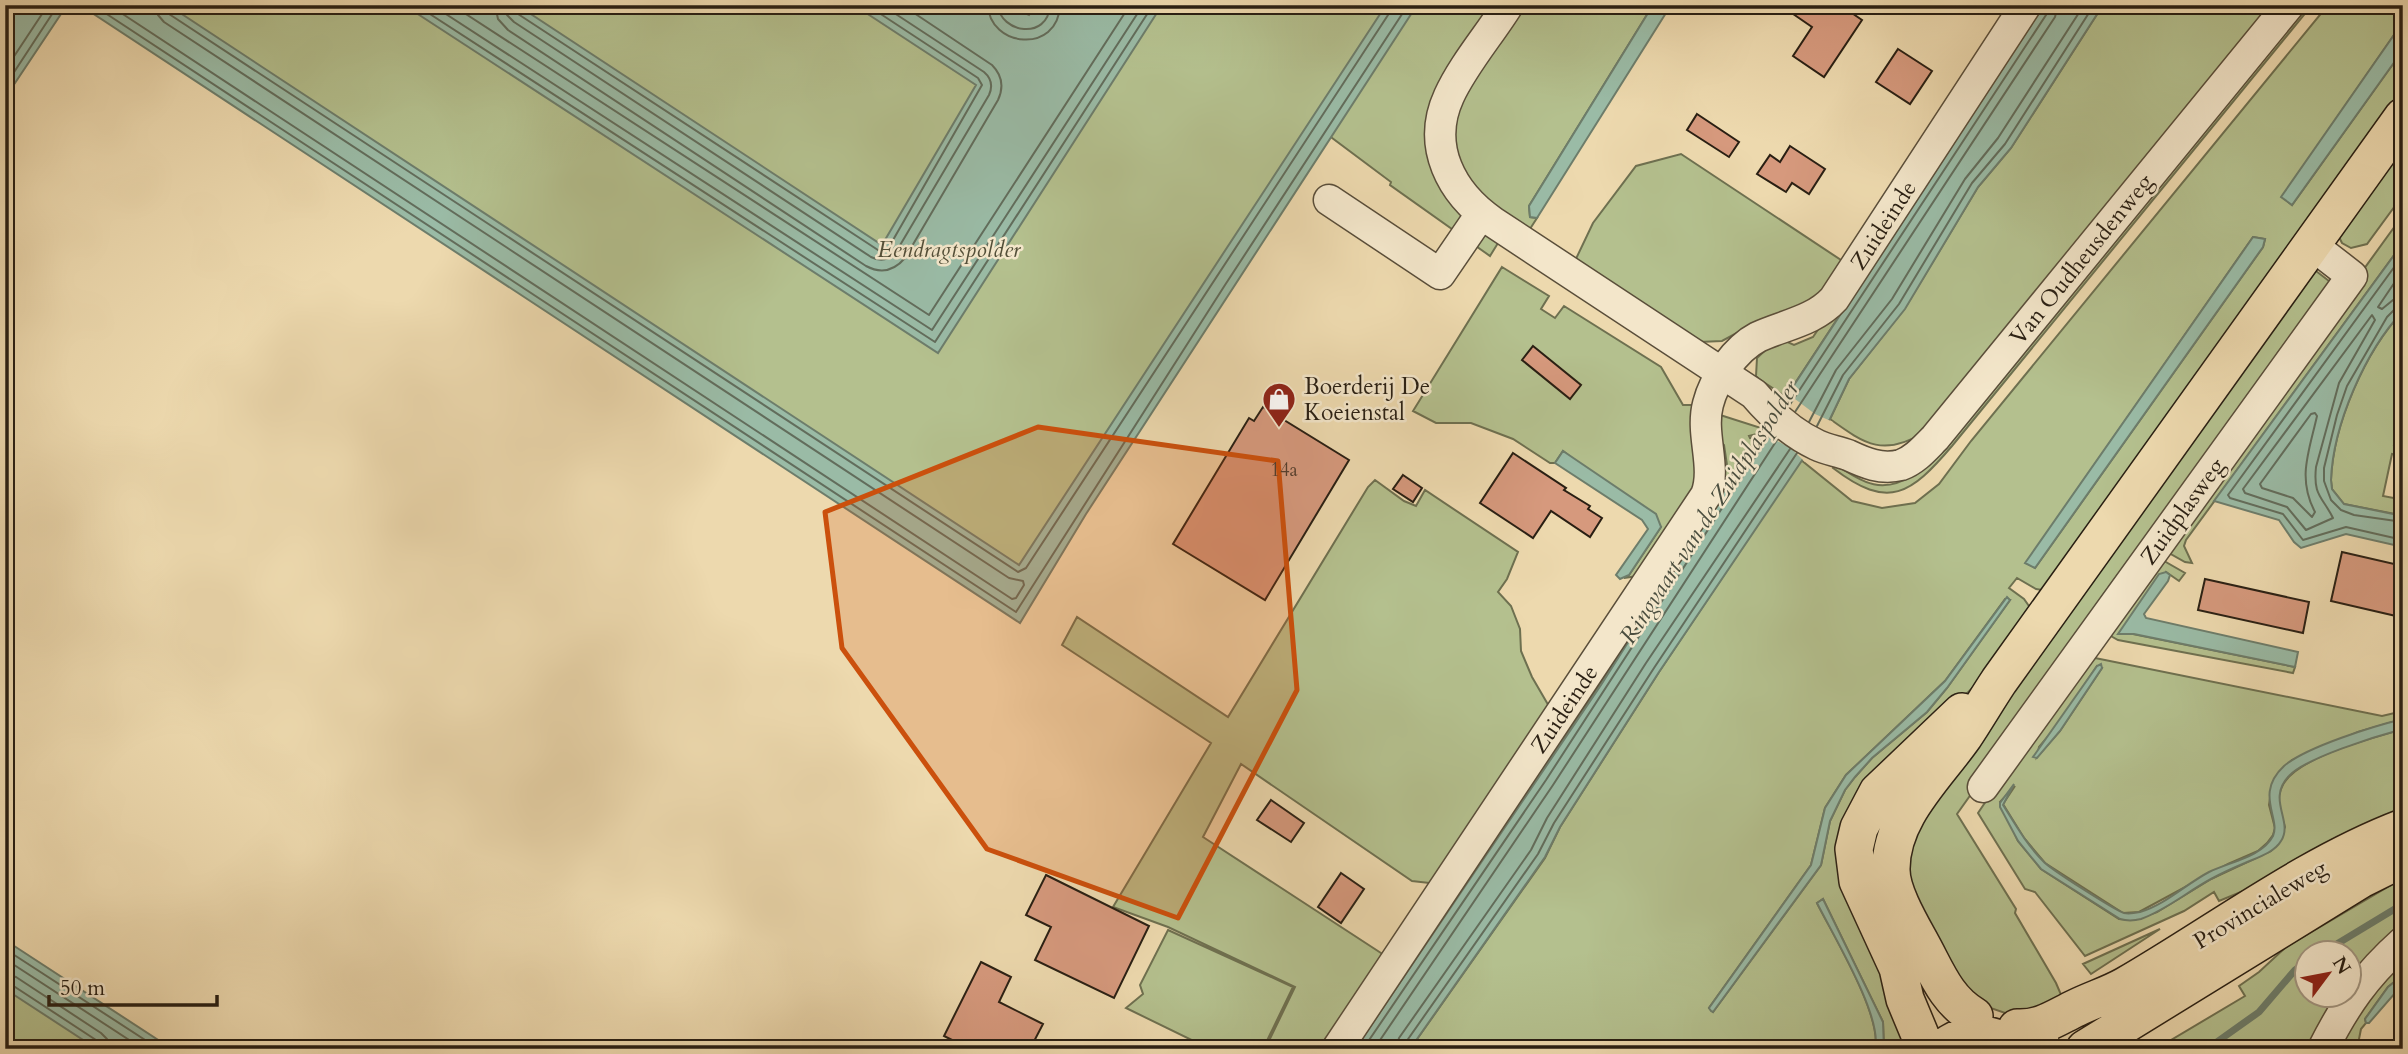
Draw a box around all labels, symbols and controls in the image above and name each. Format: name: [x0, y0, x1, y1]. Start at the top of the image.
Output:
street label: Van Oudheusdenweg: [2003, 167, 2160, 351]
street label: Zuideinde: [1843, 175, 1924, 276]
park label: Eendragtspolder: [877, 234, 1022, 265]
place label: Boerderij De Koeienstal: [1304, 371, 1430, 428]
water label: Ringvaart van de Zuidplaspolder: [1612, 373, 1808, 650]
shop icon: Boerderij De Koeienstal: [1260, 380, 1298, 429]
street label: Zuidplasweg: [2133, 451, 2232, 571]
house number: 14a: [1270, 457, 1298, 483]
street label: Zuideinde: [1523, 659, 1605, 760]
street label: Provincialeweg: [2188, 852, 2333, 956]
north arrow: [2292, 939, 2362, 1009]
text: N: [2326, 952, 2357, 980]
scale bar: [49, 963, 217, 1007]
text: 50 m: [60, 974, 105, 1003]

